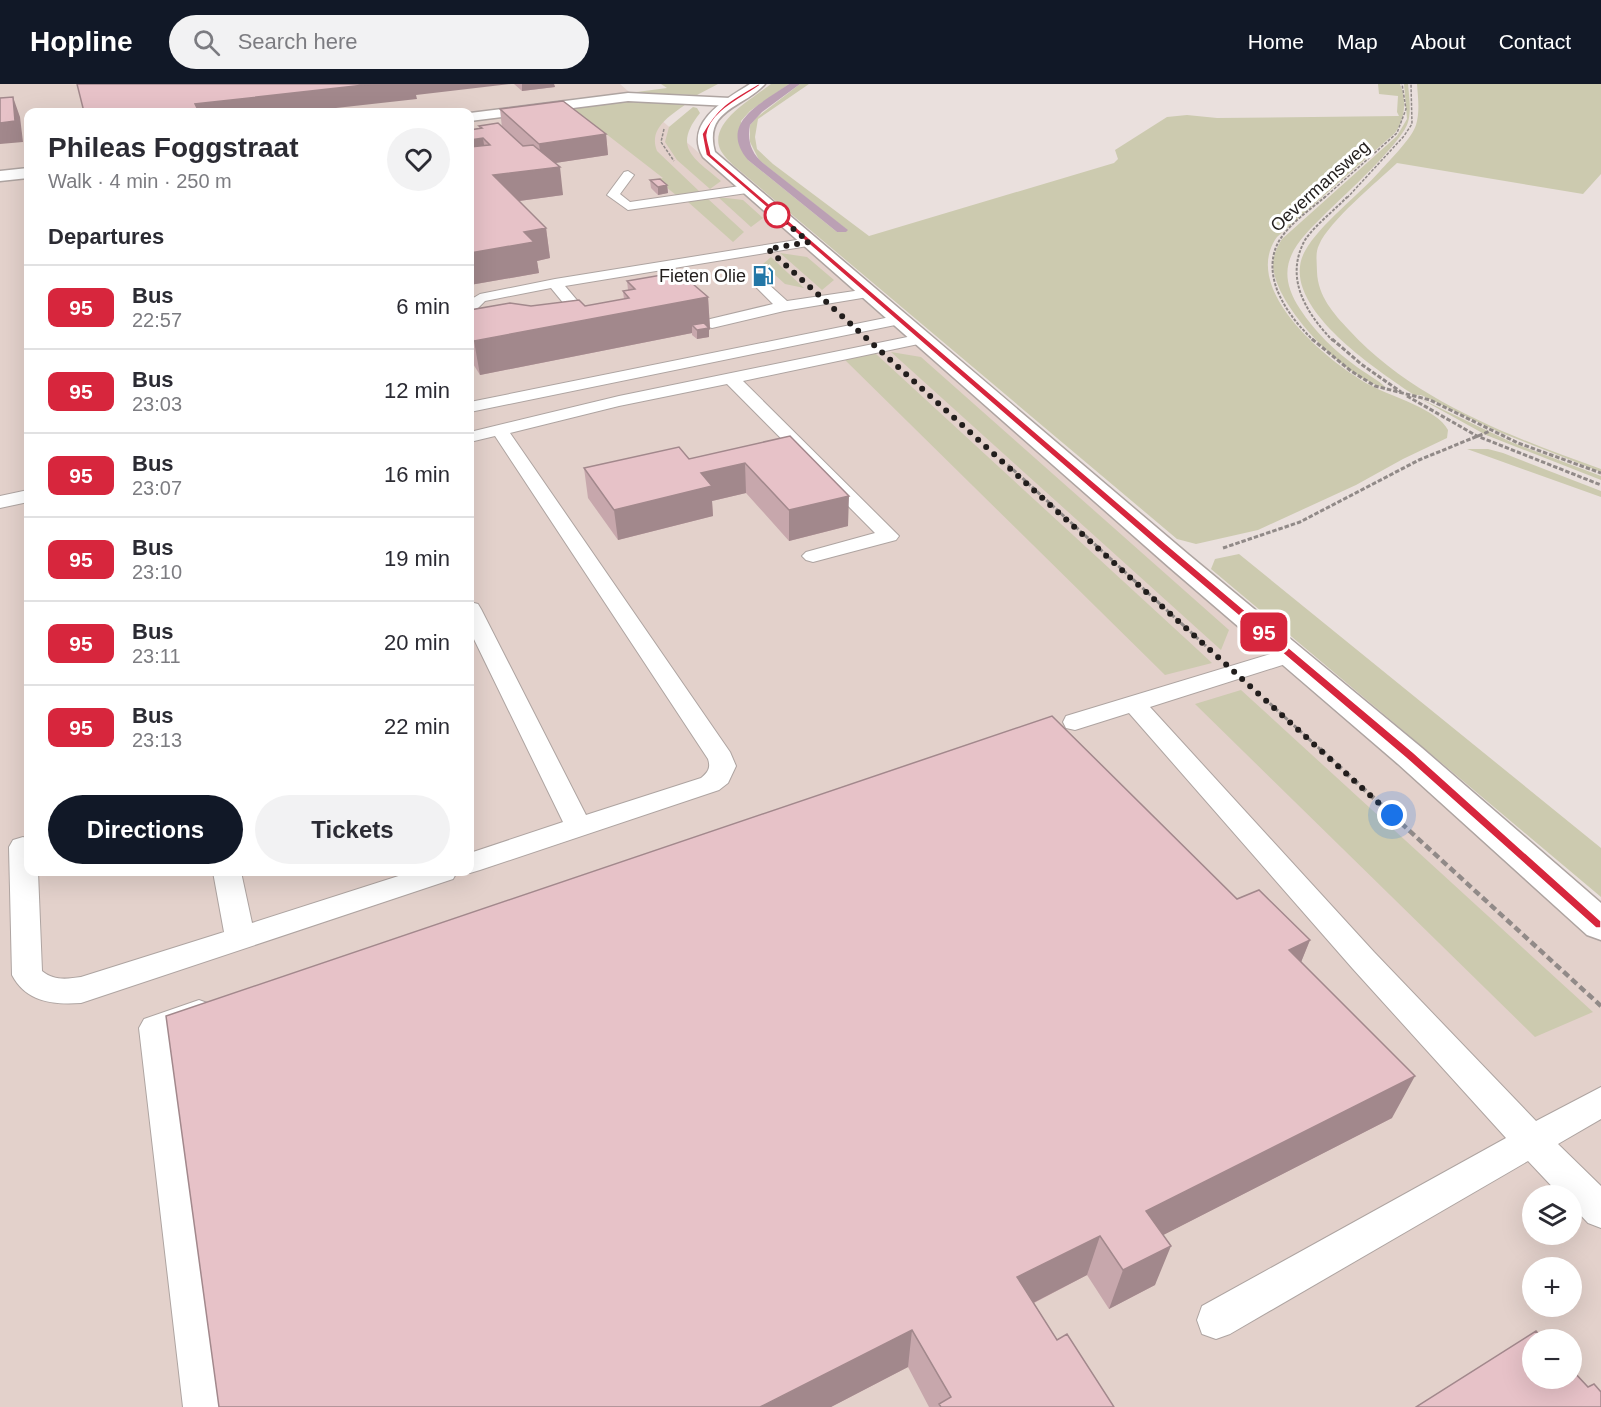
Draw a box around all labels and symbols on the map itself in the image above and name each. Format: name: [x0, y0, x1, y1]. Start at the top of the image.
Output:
street label: Oevermansweg: [1266, 136, 1374, 236]
unlabelled marker: [764, 202, 790, 228]
fuel station icon: Fieten Olie: [751, 264, 775, 288]
place label: Fieten Olie: [659, 266, 746, 286]
line badge: 95: [1237, 612, 1291, 652]
your location: [1377, 800, 1407, 830]

